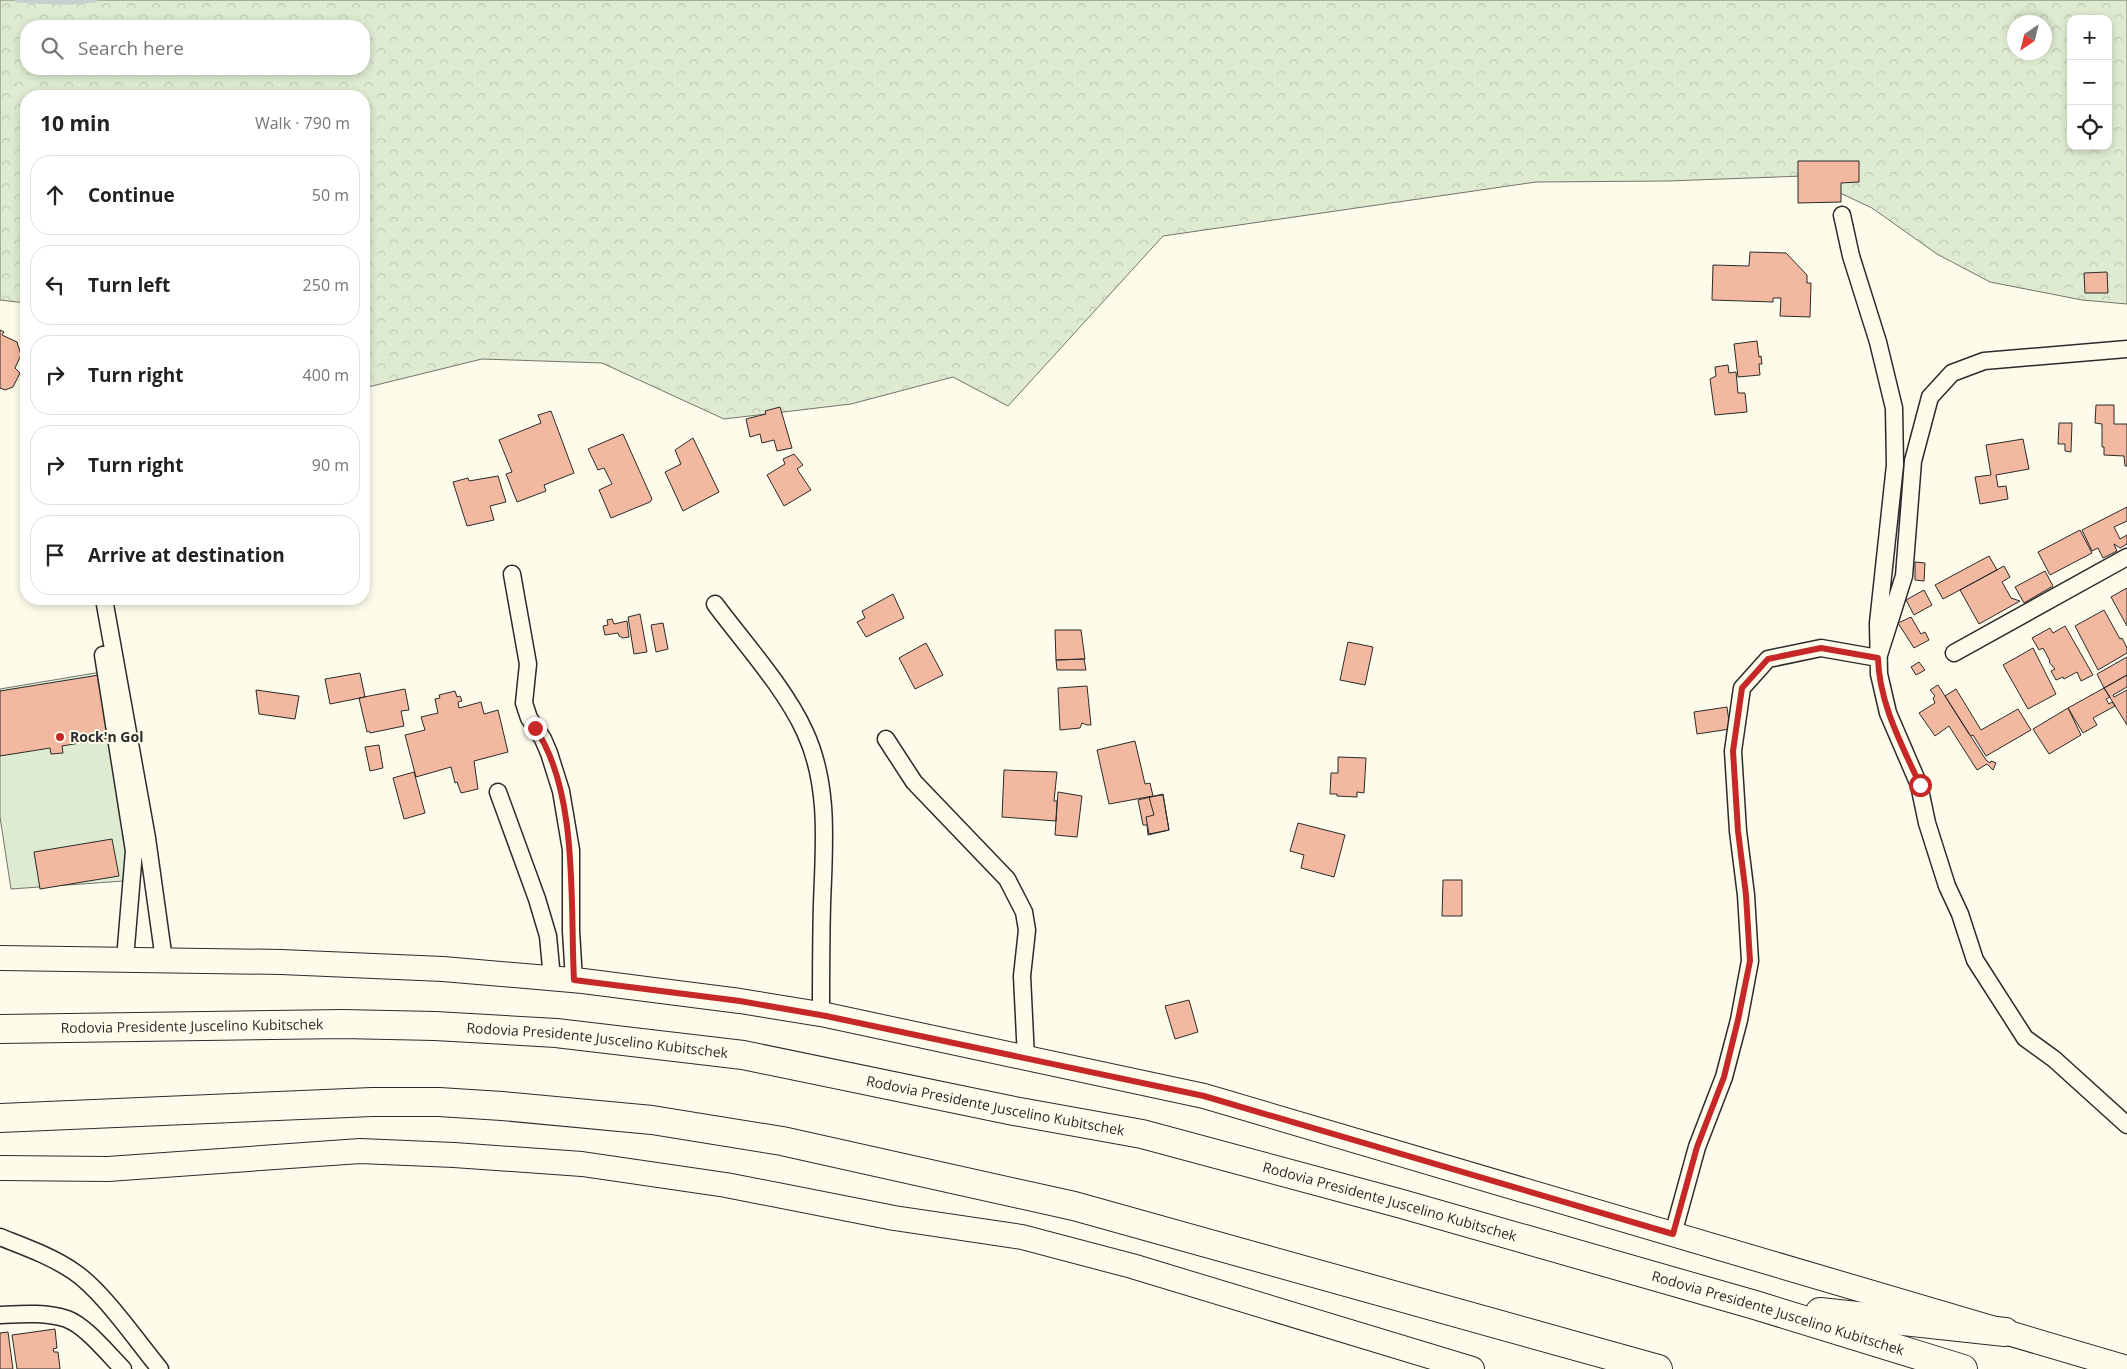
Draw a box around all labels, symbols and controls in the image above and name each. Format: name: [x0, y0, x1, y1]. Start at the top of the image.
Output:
north arrow: [2007, 15, 2052, 60]
map controls: [2067, 15, 2112, 150]
button: +: [2067, 15, 2112, 60]
search box: [20, 20, 370, 75]
icon: search: [38, 34, 66, 62]
text: Search here: [78, 35, 184, 61]
button: −: [2067, 60, 2112, 105]
button: locate: [2067, 105, 2112, 150]
text: 10 min: [40, 109, 110, 137]
text: Walk · 790 m: [255, 112, 350, 134]
icon: ahead: [41, 181, 69, 209]
text: Continue: [88, 182, 175, 208]
text: 50 m: [312, 184, 349, 206]
icon: left: [41, 271, 69, 299]
text: Turn left: [88, 272, 170, 298]
text: 250 m: [303, 274, 349, 296]
icon: right: [41, 361, 69, 389]
text: Turn right: [88, 362, 183, 388]
text: 400 m: [303, 364, 349, 386]
icon: right: [41, 451, 69, 479]
text: Turn right: [88, 452, 183, 478]
text: 90 m: [312, 454, 349, 476]
icon: arrive: [41, 541, 69, 569]
text: Arrive at destination: [88, 542, 285, 568]
route end: [524, 717, 547, 740]
place label: Rock'n Gol: [70, 727, 143, 746]
marker: Rock'n Gol: [54, 731, 66, 743]
route start: [1909, 774, 1932, 797]
street label: Rodovia Presidente Juscelino Kubitschek: [60, 1014, 324, 1037]
street label: Rodovia Presidente Juscelino Kubitschek: [466, 1018, 730, 1062]
street label: Rodovia Presidente Juscelino Kubitschek: [865, 1071, 1127, 1140]
street label: Rodovia Presidente Juscelino Kubitschek: [1261, 1157, 1520, 1246]
street label: Rodovia Presidente Juscelino Kubitschek: [1650, 1266, 1907, 1360]

